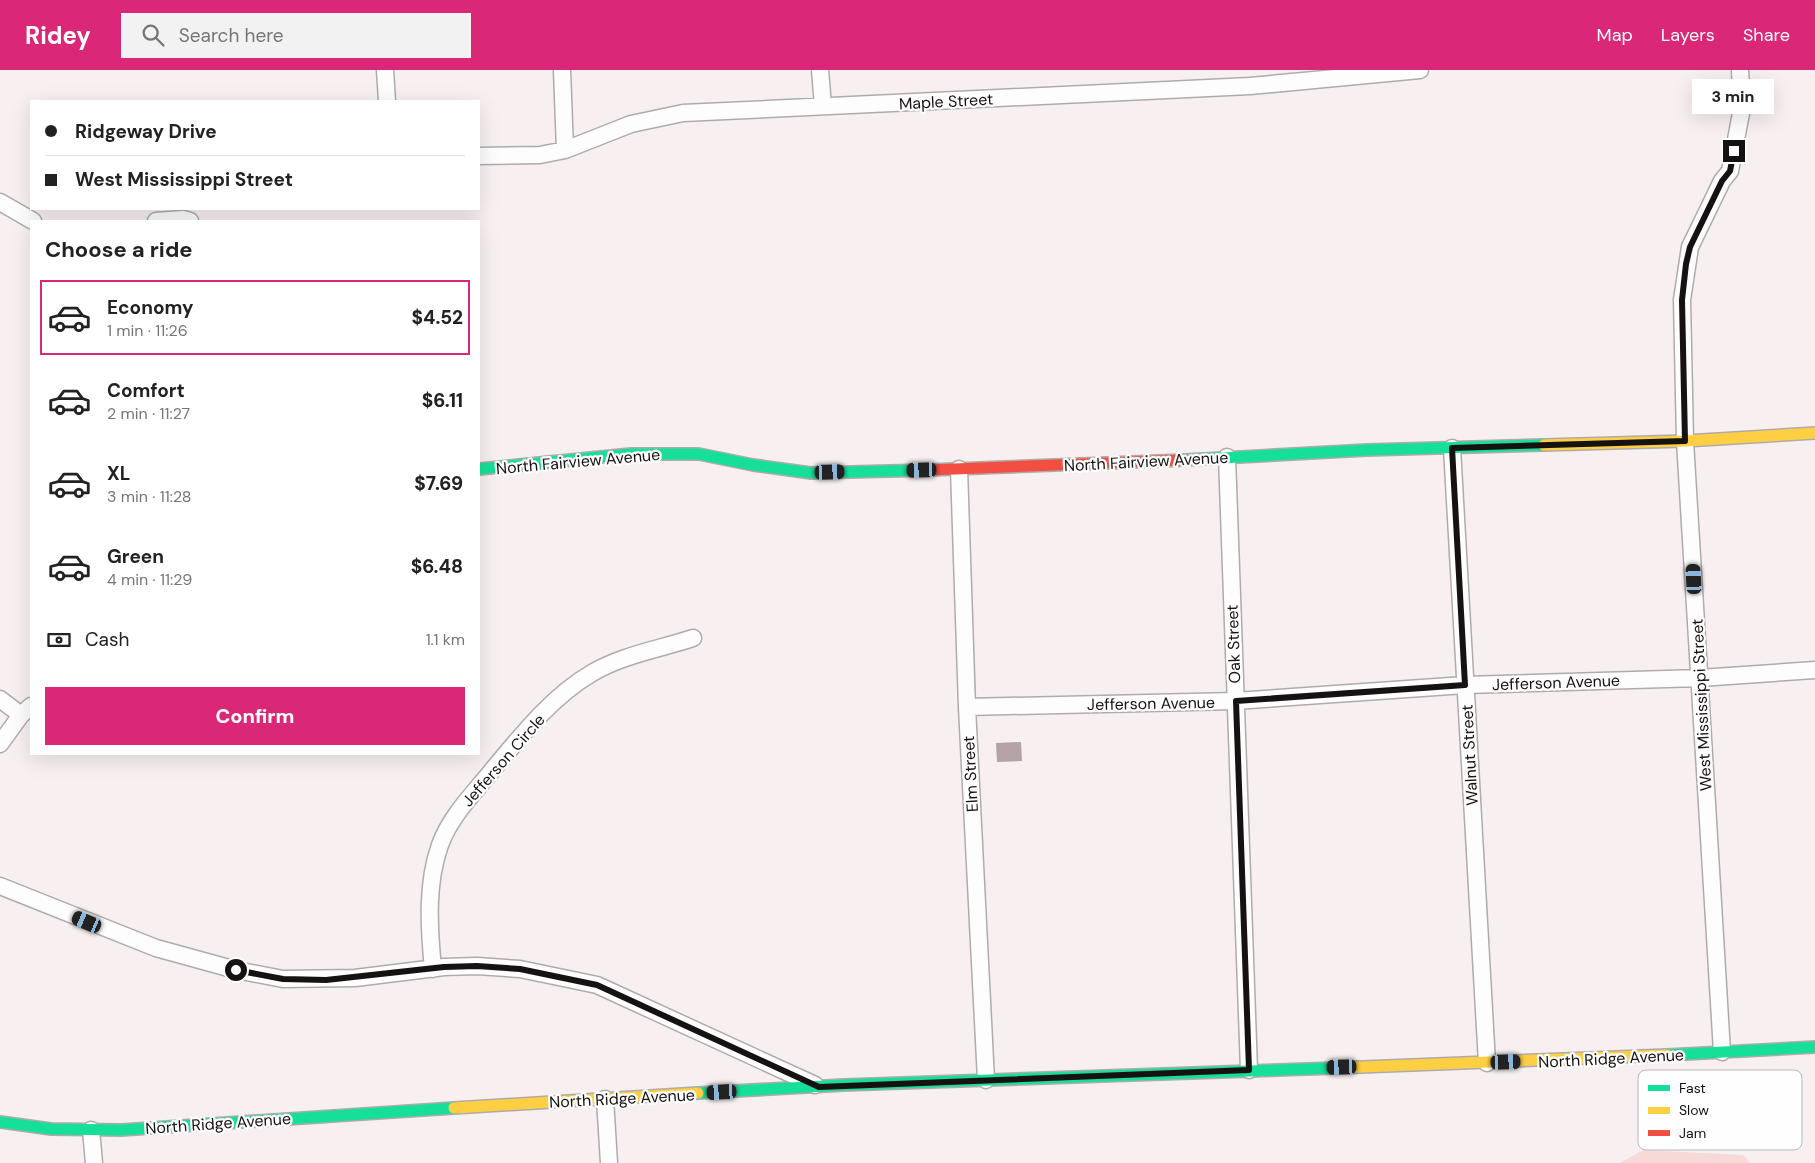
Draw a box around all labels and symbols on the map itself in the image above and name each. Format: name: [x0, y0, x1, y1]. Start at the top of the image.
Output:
callout: 3 min: [1693, 78, 1775, 114]
street label: Maple Street: [898, 89, 994, 114]
route end: [1723, 140, 1745, 162]
street label: North Fairview Avenue: [495, 444, 661, 479]
street label: North Fairview Avenue: [1063, 447, 1229, 476]
car: [906, 462, 937, 478]
car: [814, 464, 845, 480]
car: [1685, 564, 1702, 594]
street label: Oak Street: [1222, 604, 1245, 684]
street label: West Mississippi Street: [1686, 618, 1717, 792]
street label: Jefferson Avenue: [1492, 670, 1620, 695]
street label: Jefferson Avenue: [1087, 692, 1215, 715]
street label: Walnut Street: [1456, 704, 1483, 806]
street label: Jefferson Circle: [457, 710, 549, 811]
street label: Elm Street: [958, 735, 983, 813]
car: [70, 909, 103, 935]
route start: [225, 959, 247, 981]
street label: North Ridge Avenue: [1538, 1044, 1684, 1073]
car: [1490, 1054, 1521, 1070]
car: [1326, 1059, 1357, 1075]
legend: [1638, 1070, 1802, 1150]
text: Fast: [1679, 1079, 1706, 1097]
street label: North Ridge Avenue: [549, 1084, 695, 1113]
car: [706, 1084, 737, 1100]
text: Slow: [1679, 1101, 1709, 1119]
street label: North Ridge Avenue: [145, 1108, 292, 1139]
text: Jam: [1679, 1124, 1706, 1142]

